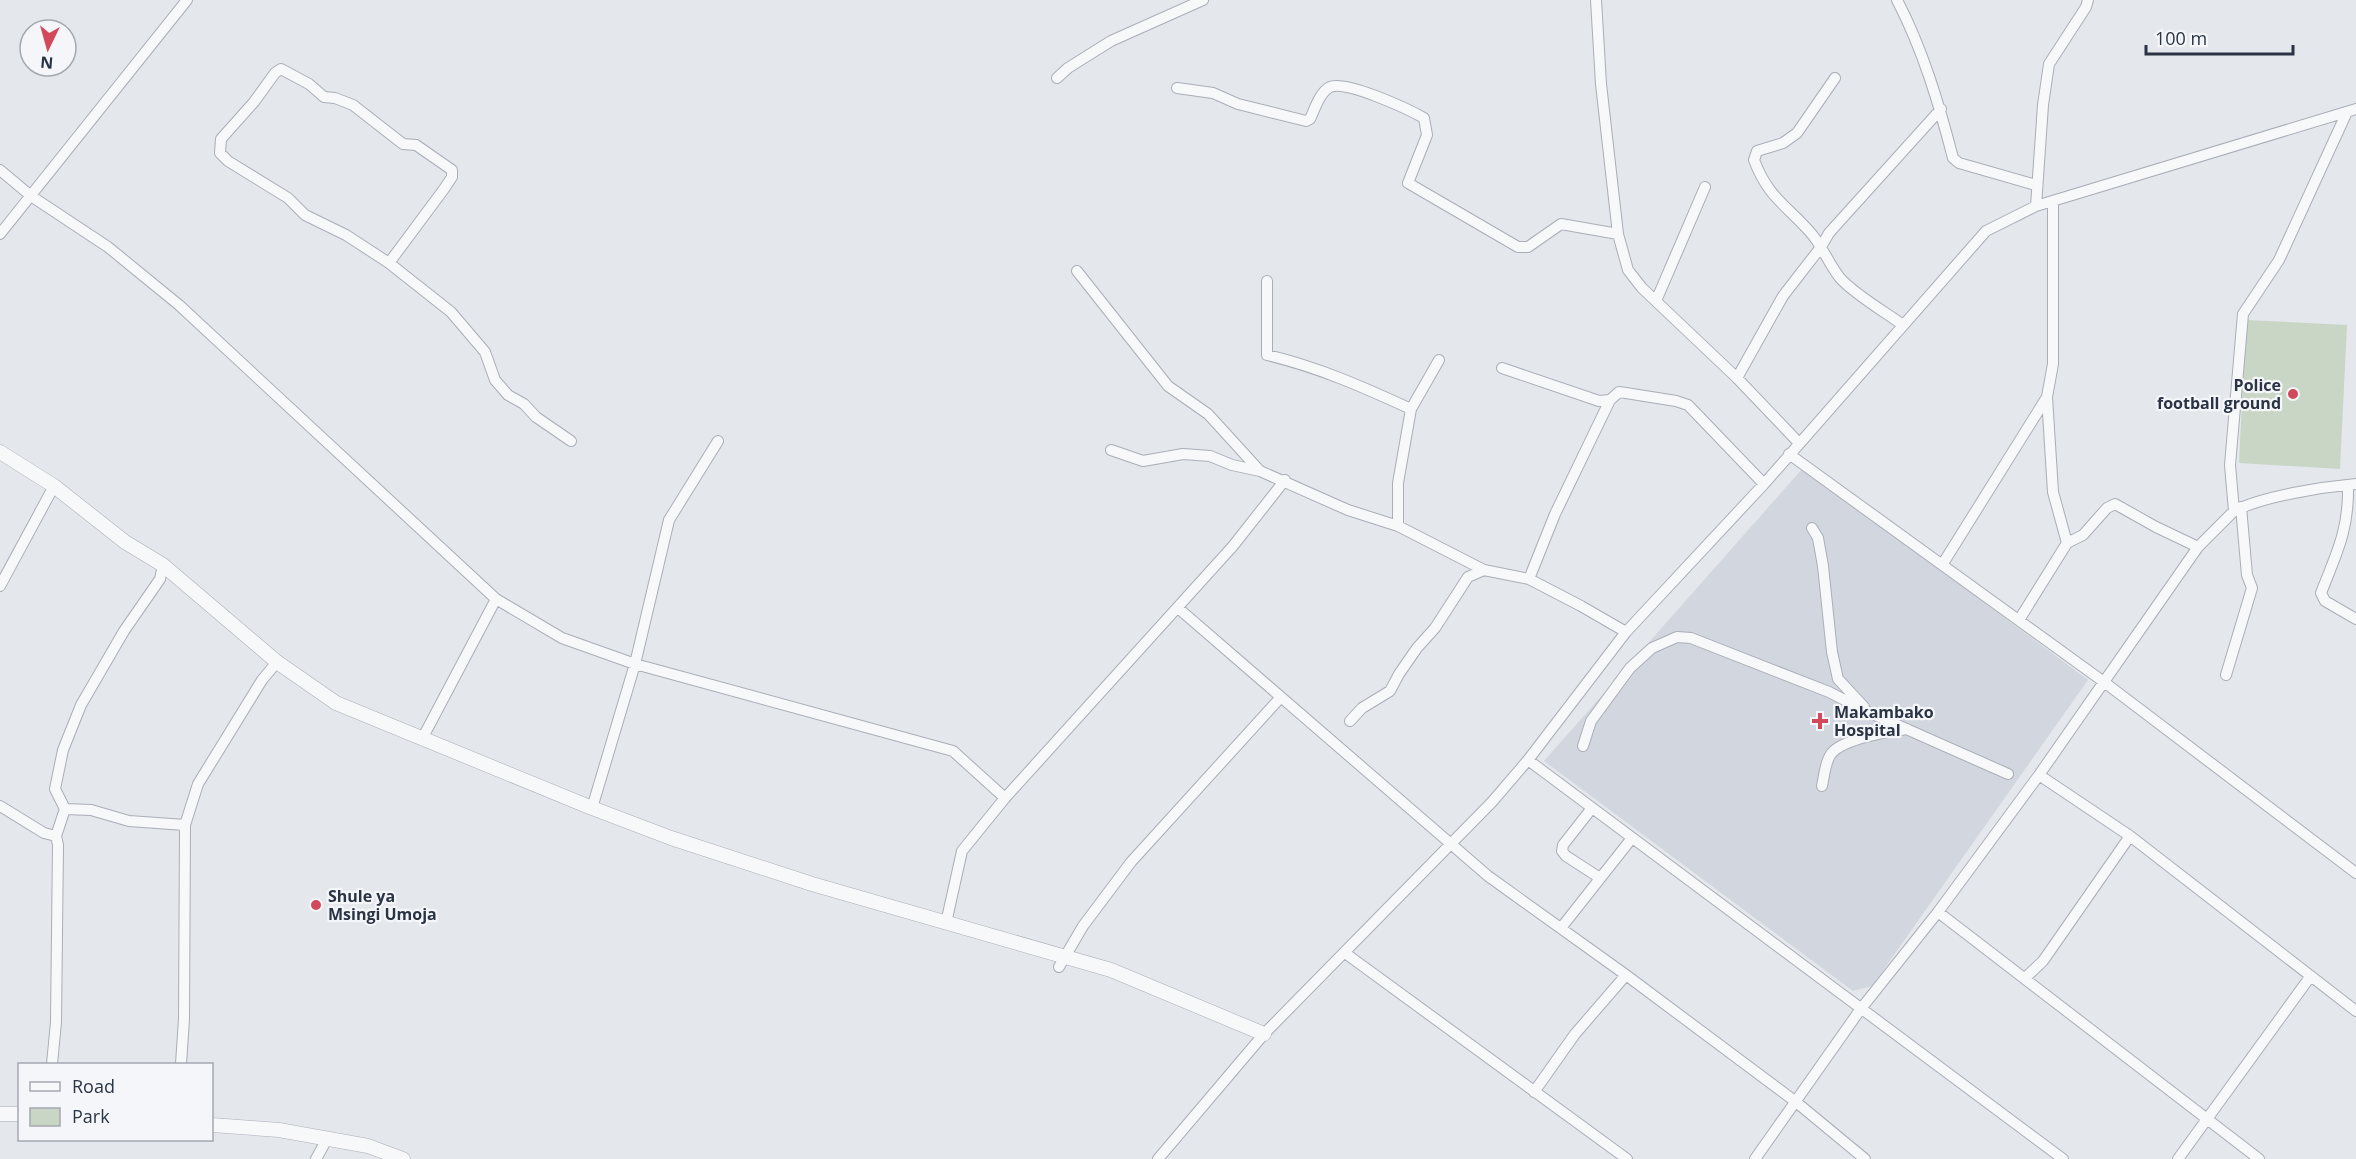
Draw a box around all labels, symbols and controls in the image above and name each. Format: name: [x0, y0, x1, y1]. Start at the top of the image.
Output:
north arrow: [18, 18, 78, 78]
scale bar: [2146, 18, 2293, 56]
text: 100 m: [2155, 26, 2207, 50]
text: N: [39, 51, 54, 74]
place label: Police football ground: [2157, 374, 2281, 414]
marker: Police football ground: [2286, 387, 2300, 401]
place label: Makambako Hospital: [1834, 701, 1934, 741]
marker: Makambako Hospital: [1811, 712, 1829, 730]
place label: Shule ya Msingi Umoja: [328, 885, 437, 925]
marker: Shule ya Msingi Umoja: [309, 898, 323, 912]
legend: [18, 1063, 213, 1141]
text: Road: [72, 1074, 115, 1098]
text: Park: [72, 1104, 110, 1128]

